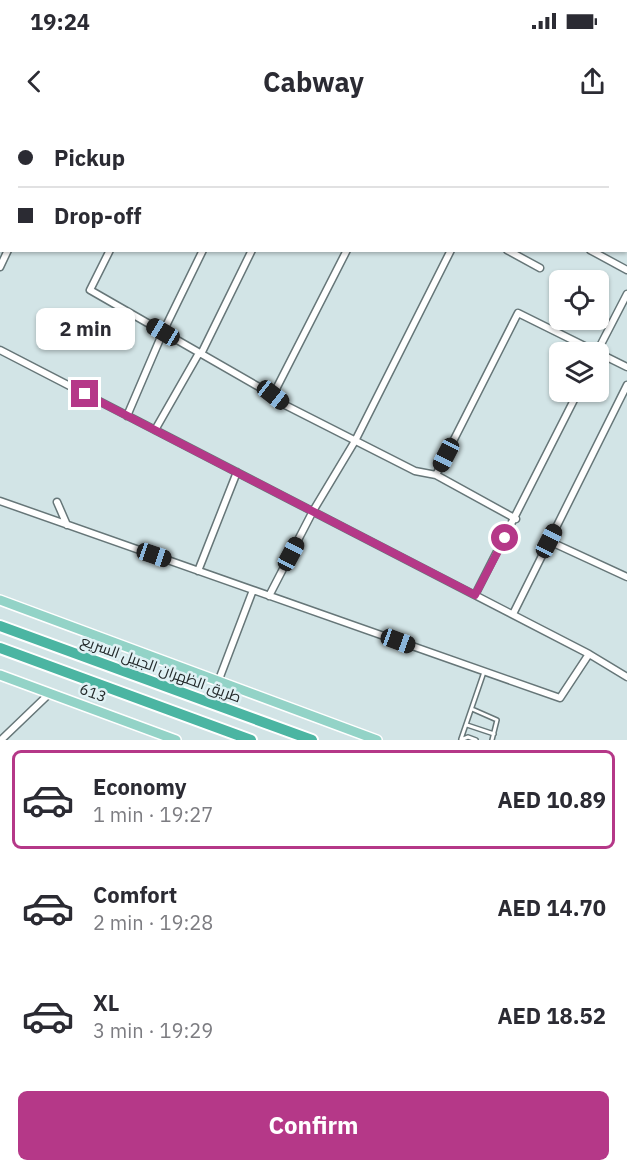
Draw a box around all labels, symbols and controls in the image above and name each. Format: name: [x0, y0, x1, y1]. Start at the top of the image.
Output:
text: 19:24: [30, 7, 90, 36]
text: Cabway: [263, 64, 364, 99]
icon: back: [18, 65, 51, 98]
icon: share: [576, 65, 609, 98]
text: Pickup: [54, 143, 125, 172]
text: Drop-off: [54, 201, 141, 230]
map controls: [549, 270, 609, 402]
button: locate: [549, 270, 609, 330]
callout: 2 min: [36, 307, 134, 349]
text: 2 min: [59, 315, 112, 342]
car: [143, 315, 183, 349]
button: layers: [549, 342, 609, 402]
car: [253, 377, 293, 413]
route end: [71, 380, 98, 407]
car: [430, 435, 462, 475]
car: [533, 521, 565, 561]
route start: [491, 524, 518, 551]
car: [275, 534, 307, 574]
car: [134, 541, 174, 569]
car: [378, 626, 418, 656]
street label: طريق الظهران الجبيل السريع: [78, 631, 244, 708]
street label: 613: [77, 679, 109, 706]
text: Economy: [93, 772, 187, 801]
icon: car: [21, 773, 75, 827]
text: AED 10.89: [497, 785, 606, 814]
text: 1 min · 19:27: [93, 801, 213, 828]
text: Comfort: [93, 880, 177, 909]
icon: car: [21, 881, 75, 935]
text: AED 14.70: [497, 893, 606, 922]
text: 2 min · 19:28: [93, 909, 213, 936]
text: XL: [93, 988, 119, 1017]
icon: car: [21, 989, 75, 1043]
text: AED 18.52: [497, 1001, 606, 1030]
text: 3 min · 19:29: [93, 1017, 213, 1044]
button: Confirm: [18, 1091, 609, 1160]

